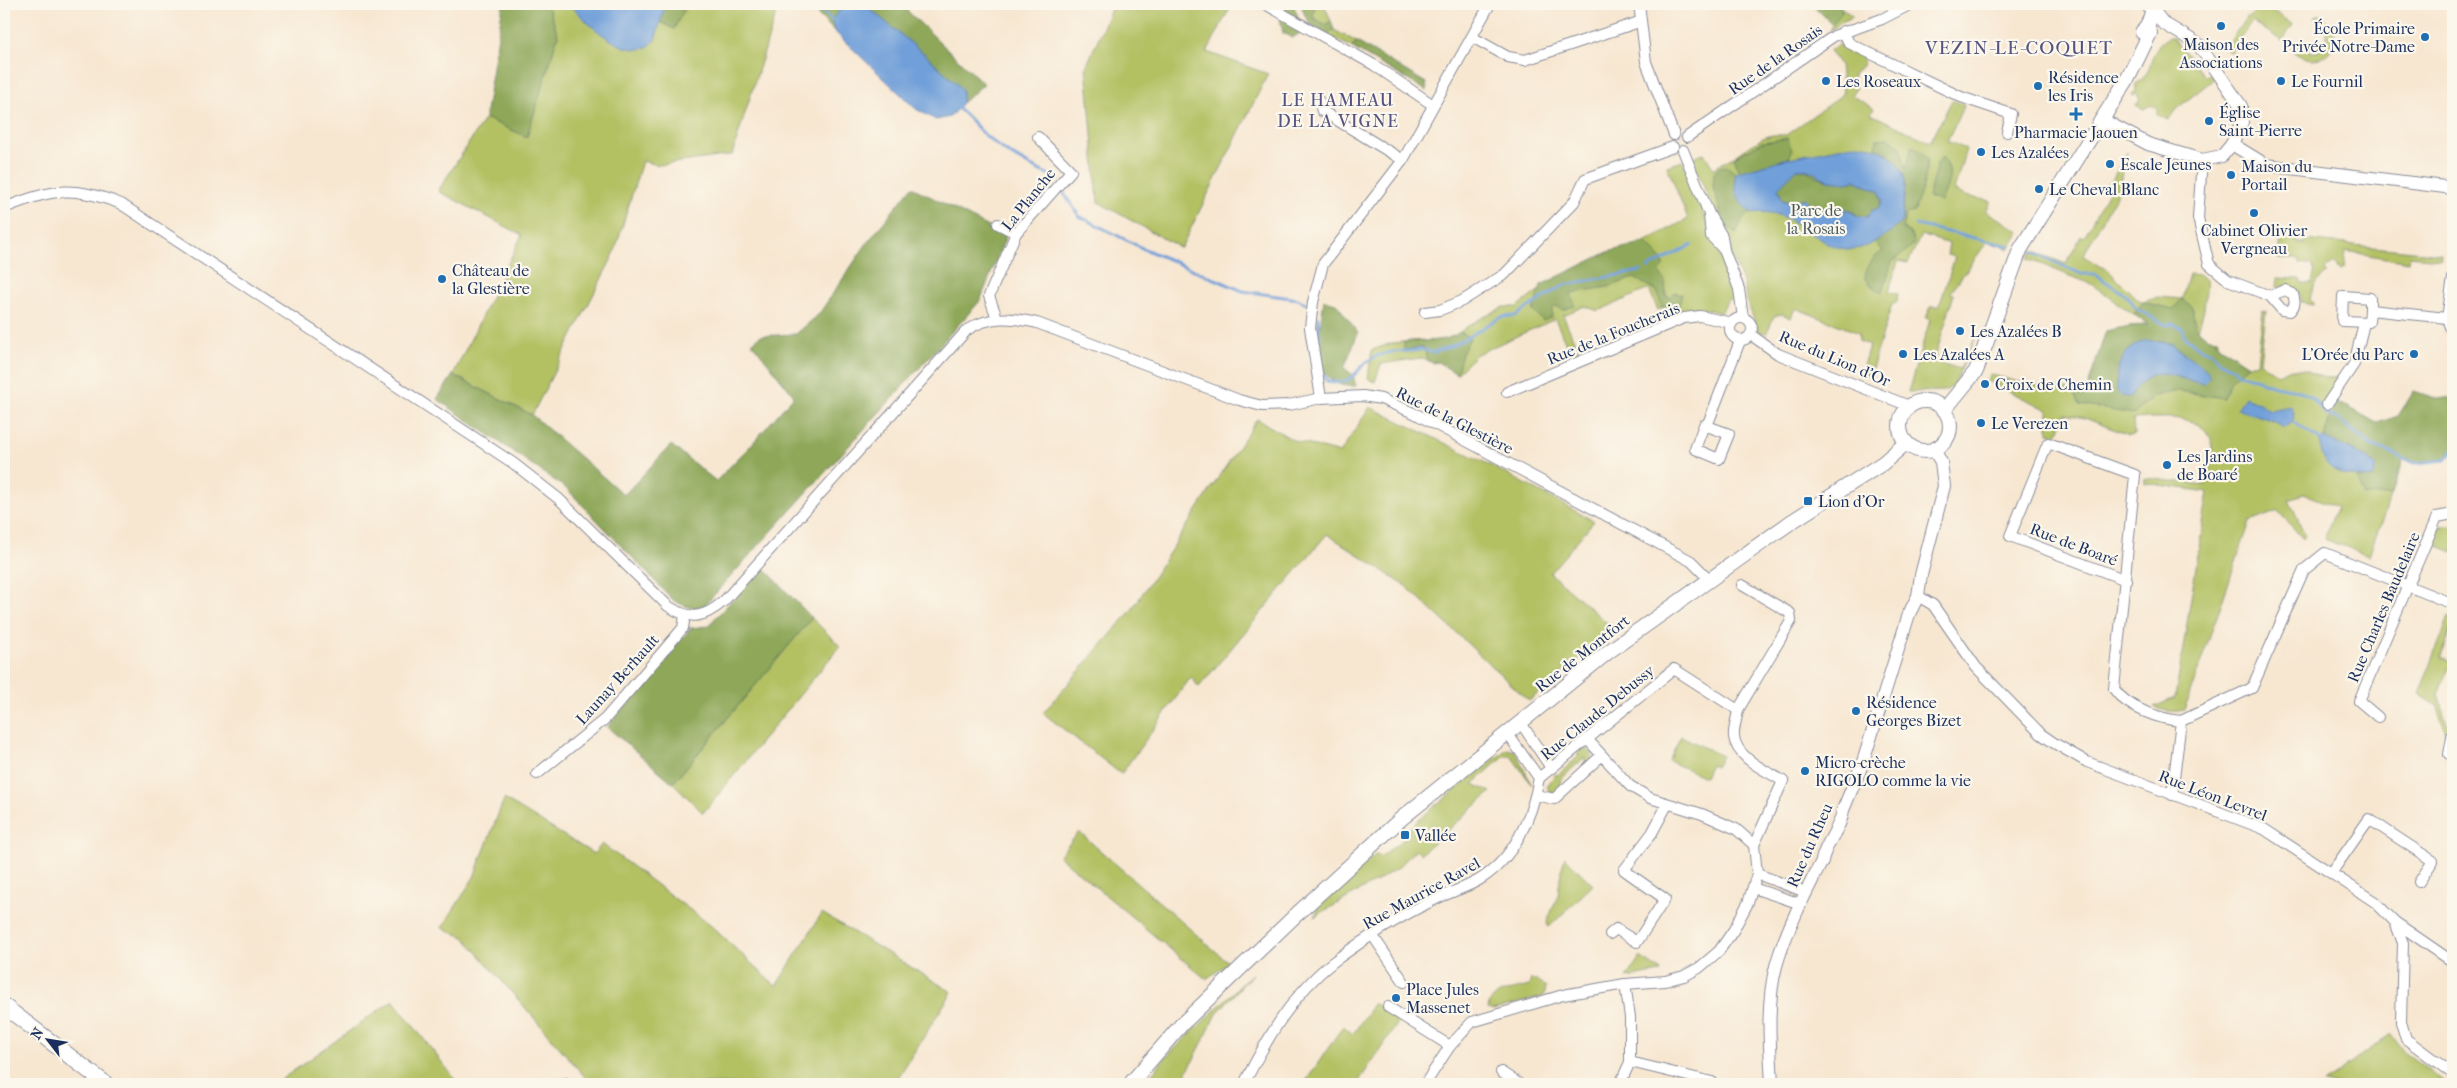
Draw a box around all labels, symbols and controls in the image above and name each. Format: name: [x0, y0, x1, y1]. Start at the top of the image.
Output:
place label: École Primaire Privée Notre-Dame: [2282, 18, 2415, 56]
street label: Rue de la Rosais: [1725, 20, 1826, 99]
marker: Maison des Associations: [2215, 20, 2227, 32]
marker: École Primaire Privée Notre-Dame: [2419, 31, 2431, 43]
place label: Maison des Associations: [2179, 35, 2263, 72]
district label: VEZIN-LE-COQUET: [1924, 37, 2113, 59]
place label: Résidence les Iris: [2047, 68, 2119, 105]
place label: Les Roseaux: [1836, 72, 1922, 91]
place label: Le Fournil: [2291, 72, 2363, 91]
marker: Les Roseaux: [1820, 75, 1832, 87]
marker: Le Fournil: [2275, 75, 2287, 87]
marker: Résidence les Iris: [2032, 80, 2044, 92]
district label: LE HAMEAU DE LA VIGNE: [1277, 90, 1399, 132]
place label: Église Saint-Pierre: [2219, 102, 2302, 140]
marker: Pharmacie Jaouen: [2070, 108, 2082, 120]
marker: Église Saint-Pierre: [2203, 115, 2215, 127]
place label: Pharmacie Jaouen: [2014, 123, 2139, 142]
place label: Les Azalées: [1991, 143, 2069, 162]
marker: Les Azalées: [1975, 146, 1987, 158]
place label: Escale Jeunes: [2120, 155, 2212, 174]
place label: Maison du Portail: [2241, 157, 2312, 194]
marker: Escale Jeunes: [2104, 158, 2116, 170]
street label: La Planche: [997, 164, 1059, 234]
marker: Maison du Portail: [2225, 169, 2237, 181]
place label: Le Cheval Blanc: [2049, 180, 2159, 199]
marker: Le Cheval Blanc: [2033, 183, 2045, 195]
park label: Parc de la Rosais: [1786, 201, 1845, 238]
marker: Cabinet Olivier Vergneau: [2248, 207, 2260, 219]
place label: Cabinet Olivier Vergneau: [2201, 221, 2307, 258]
place label: Château de la Glestière: [451, 261, 530, 298]
marker: Château de la Glestière: [436, 273, 448, 285]
street label: Rue de la Foucherais: [1544, 298, 1682, 369]
place label: Les Azalées B: [1970, 322, 2062, 341]
marker: Les Azalées B: [1954, 325, 1966, 337]
street label: Rue du Lion d'Or: [1776, 326, 1894, 391]
place label: Les Azalées A: [1913, 345, 2005, 364]
place label: L'Orée du Parc: [2301, 345, 2404, 364]
marker: Les Azalées A: [1897, 348, 1909, 360]
marker: L'Orée du Parc: [2408, 348, 2420, 360]
place label: Croix de Chemin: [1995, 375, 2113, 394]
marker: Croix de Chemin: [1979, 378, 1991, 390]
street label: Rue de la Glestière: [1393, 383, 1517, 458]
place label: Le Verezen: [1991, 414, 2069, 433]
marker: Le Verezen: [1975, 417, 1987, 429]
place label: Les Jardins de Boaré: [2177, 447, 2252, 484]
marker: Les Jardins de Boaré: [2161, 459, 2173, 471]
place label: Lion d'Or: [1818, 492, 1885, 511]
marker: Lion d'Or: [1802, 495, 1814, 507]
street label: Rue de Boaré: [2027, 519, 2120, 570]
street label: Rue Charles Baudelaire: [2343, 529, 2424, 685]
street label: Rue de Montfort: [1531, 610, 1634, 696]
street label: Launay Berhault: [572, 630, 663, 728]
street label: Rue Claude Debussy: [1537, 660, 1658, 764]
place label: Résidence Georges Bizet: [1866, 693, 1962, 730]
marker: Résidence Georges Bizet: [1850, 705, 1862, 717]
place label: Micro-crèche RIGOLO comme la vie: [1815, 753, 1971, 790]
marker: Micro-crèche RIGOLO comme la vie: [1799, 765, 1811, 777]
street label: Rue Léon Levrel: [2156, 766, 2270, 825]
street label: Rue du Rheu: [1782, 800, 1836, 890]
place label: Vallée: [1414, 826, 1456, 845]
marker: Vallée: [1399, 829, 1411, 841]
street label: Rue Maurice Ravel: [1359, 853, 1484, 934]
place label: Place Jules Massenet: [1406, 980, 1479, 1017]
marker: Place Jules Massenet: [1390, 992, 1402, 1004]
north arrow: [22, 1016, 72, 1066]
text: N: [27, 1024, 48, 1042]

